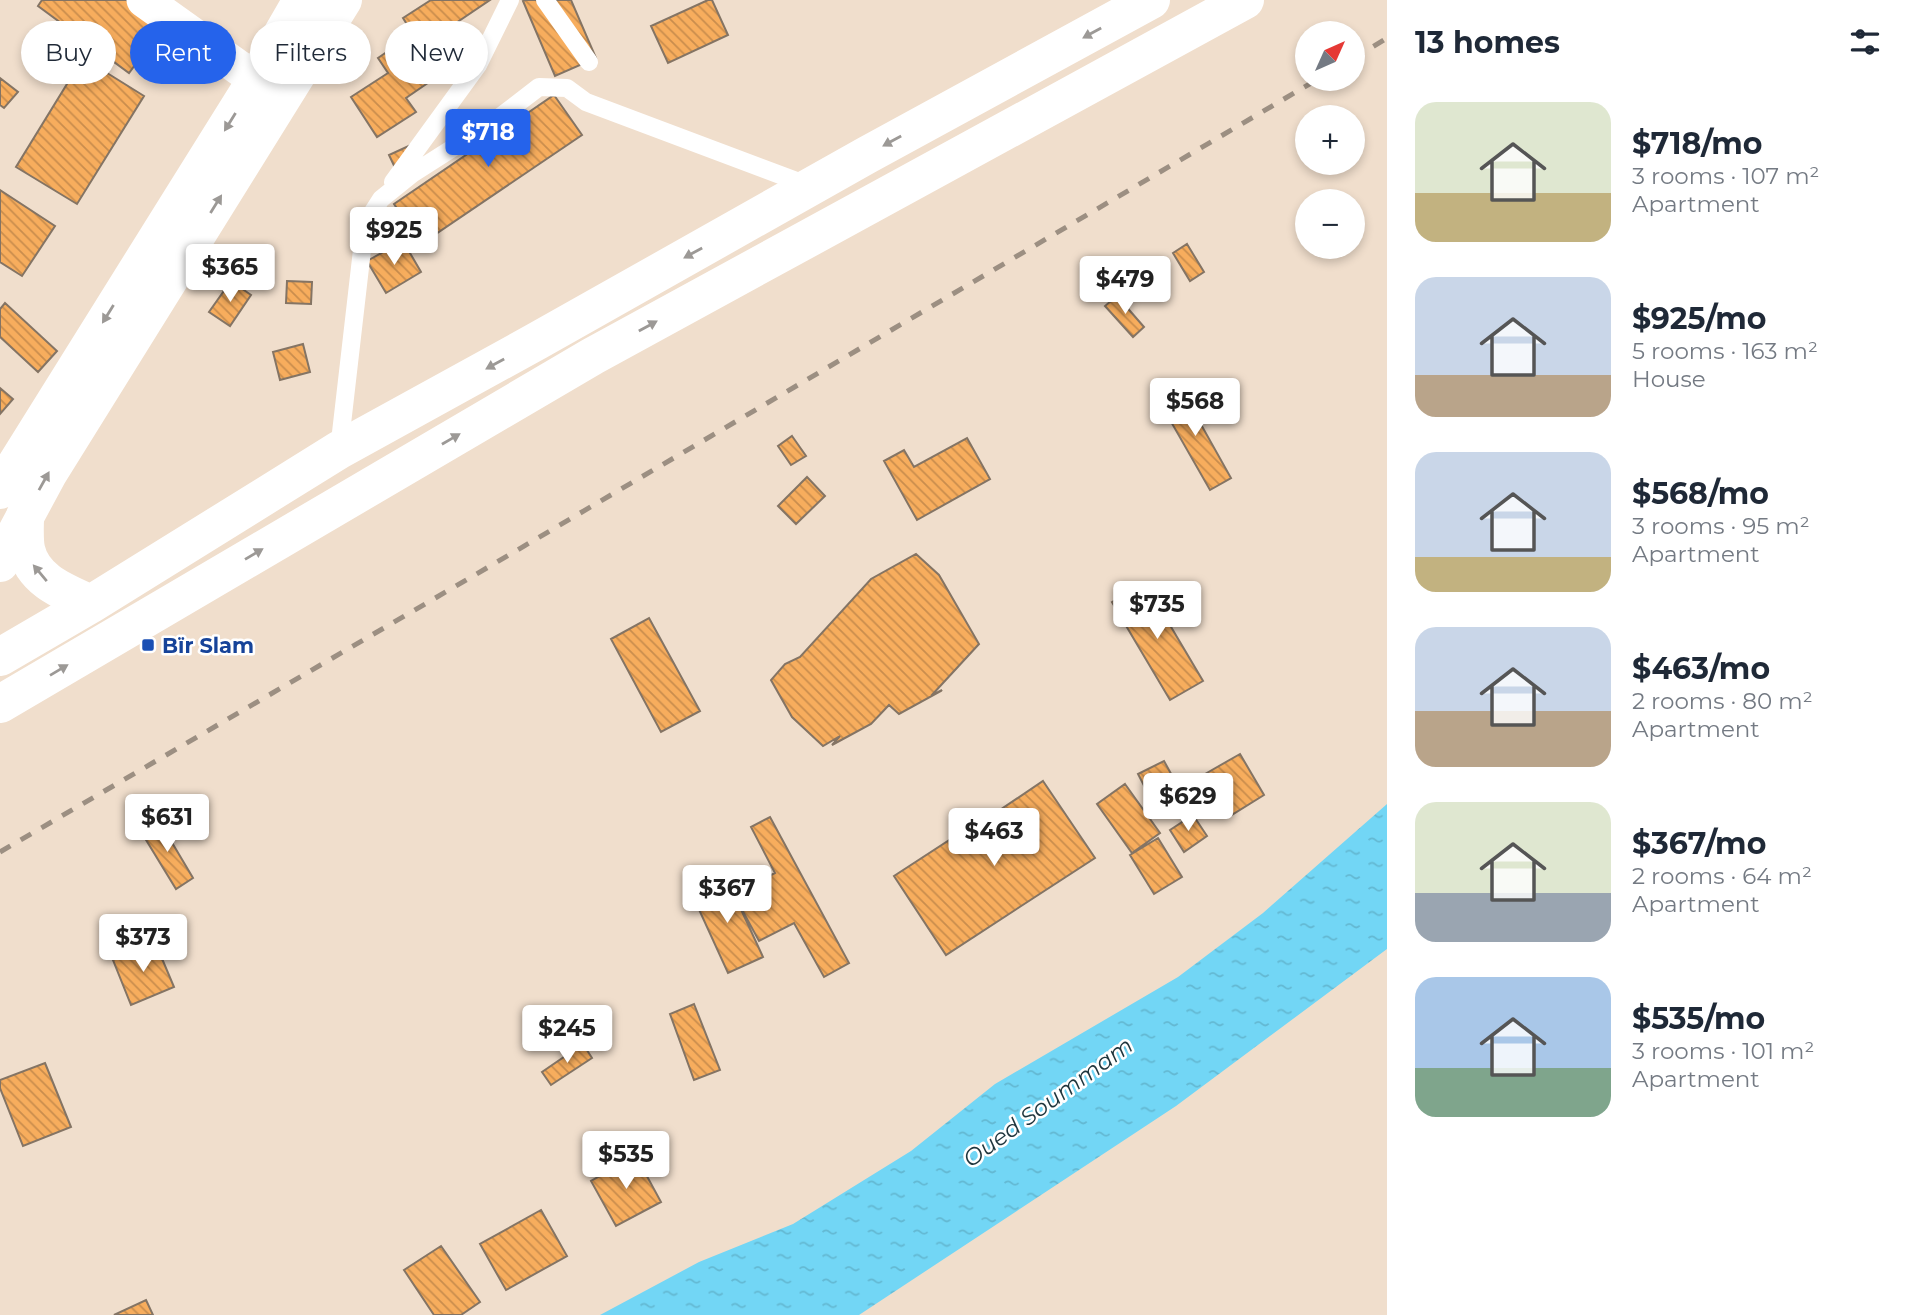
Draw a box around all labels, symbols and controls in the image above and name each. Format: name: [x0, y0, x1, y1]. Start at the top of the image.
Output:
chip: Buy: [21, 21, 116, 84]
chip: Rent: [130, 21, 236, 84]
chip: Filters: [250, 21, 371, 84]
chip: New: [385, 21, 488, 84]
north arrow: [1295, 21, 1365, 91]
map controls: [1295, 21, 1365, 259]
icon: filters: [1846, 23, 1884, 61]
text: 13 homes: [1415, 24, 1560, 61]
one-way arrow: [1081, 26, 1101, 38]
button: +: [1295, 105, 1365, 175]
pin: $718: [447, 110, 529, 169]
one-way arrow: [223, 112, 236, 131]
text: $718: [461, 118, 515, 146]
text: $718/mo: [1632, 125, 1762, 162]
icon: home: [1471, 130, 1555, 214]
one-way arrow: [882, 135, 901, 147]
text: 3 rooms · 107 m²: [1632, 162, 1819, 190]
button: −: [1295, 189, 1365, 259]
text: Apartment: [1632, 190, 1760, 218]
one-way arrow: [209, 195, 222, 214]
pin: $925: [353, 208, 435, 267]
text: $925: [366, 216, 422, 244]
pin: $365: [189, 244, 271, 304]
one-way arrow: [684, 247, 703, 259]
text: $365: [202, 253, 258, 281]
pin: $479: [1084, 256, 1166, 316]
text: $479: [1096, 265, 1154, 293]
text: $925/mo: [1632, 300, 1766, 337]
one-way arrow: [102, 305, 115, 324]
icon: home: [1471, 305, 1555, 389]
one-way arrow: [639, 320, 658, 332]
text: 5 rooms · 163 m²: [1632, 337, 1818, 365]
one-way arrow: [485, 358, 505, 370]
text: House: [1632, 365, 1706, 393]
pin: $568: [1154, 378, 1236, 438]
text: $568: [1166, 387, 1224, 415]
one-way arrow: [441, 433, 461, 445]
one-way arrow: [38, 471, 50, 491]
text: $568/mo: [1632, 475, 1769, 512]
icon: home: [1471, 480, 1555, 564]
text: 3 rooms · 95 m²: [1632, 512, 1810, 540]
text: Apartment: [1632, 540, 1760, 568]
one-way arrow: [245, 547, 264, 560]
one-way arrow: [33, 564, 48, 581]
pin: $735: [1116, 582, 1198, 641]
text: $735: [1129, 590, 1185, 618]
place label: Bïr Slam: [162, 633, 254, 658]
marker: Bïr Slam: [140, 637, 156, 653]
text: $463/mo: [1632, 650, 1770, 687]
icon: home: [1471, 655, 1555, 739]
one-way arrow: [49, 663, 68, 676]
text: 2 rooms · 80 m²: [1632, 687, 1813, 715]
text: Apartment: [1632, 715, 1760, 743]
pin: $629: [1147, 774, 1229, 833]
text: $629: [1159, 782, 1217, 810]
pin: $631: [126, 794, 208, 854]
text: $631: [141, 803, 193, 831]
pin: $463: [953, 808, 1035, 868]
text: $463: [964, 817, 1024, 845]
text: $367/mo: [1632, 825, 1766, 862]
icon: home: [1471, 830, 1555, 914]
text: 2 rooms · 64 m²: [1632, 862, 1812, 890]
pin: $367: [686, 866, 768, 925]
text: $367: [698, 874, 756, 902]
text: Apartment: [1632, 890, 1760, 918]
pin: $373: [102, 914, 184, 974]
text: $373: [115, 923, 171, 951]
text: $535/mo: [1632, 1000, 1765, 1037]
icon: home: [1471, 1005, 1555, 1089]
pin: $245: [526, 1006, 608, 1065]
text: $245: [538, 1014, 596, 1042]
water label: Oued Soummam: [958, 1031, 1138, 1173]
text: 3 rooms · 101 m²: [1632, 1037, 1814, 1065]
text: Apartment: [1632, 1065, 1760, 1093]
pin: $535: [585, 1132, 667, 1191]
text: $535: [598, 1140, 654, 1168]

